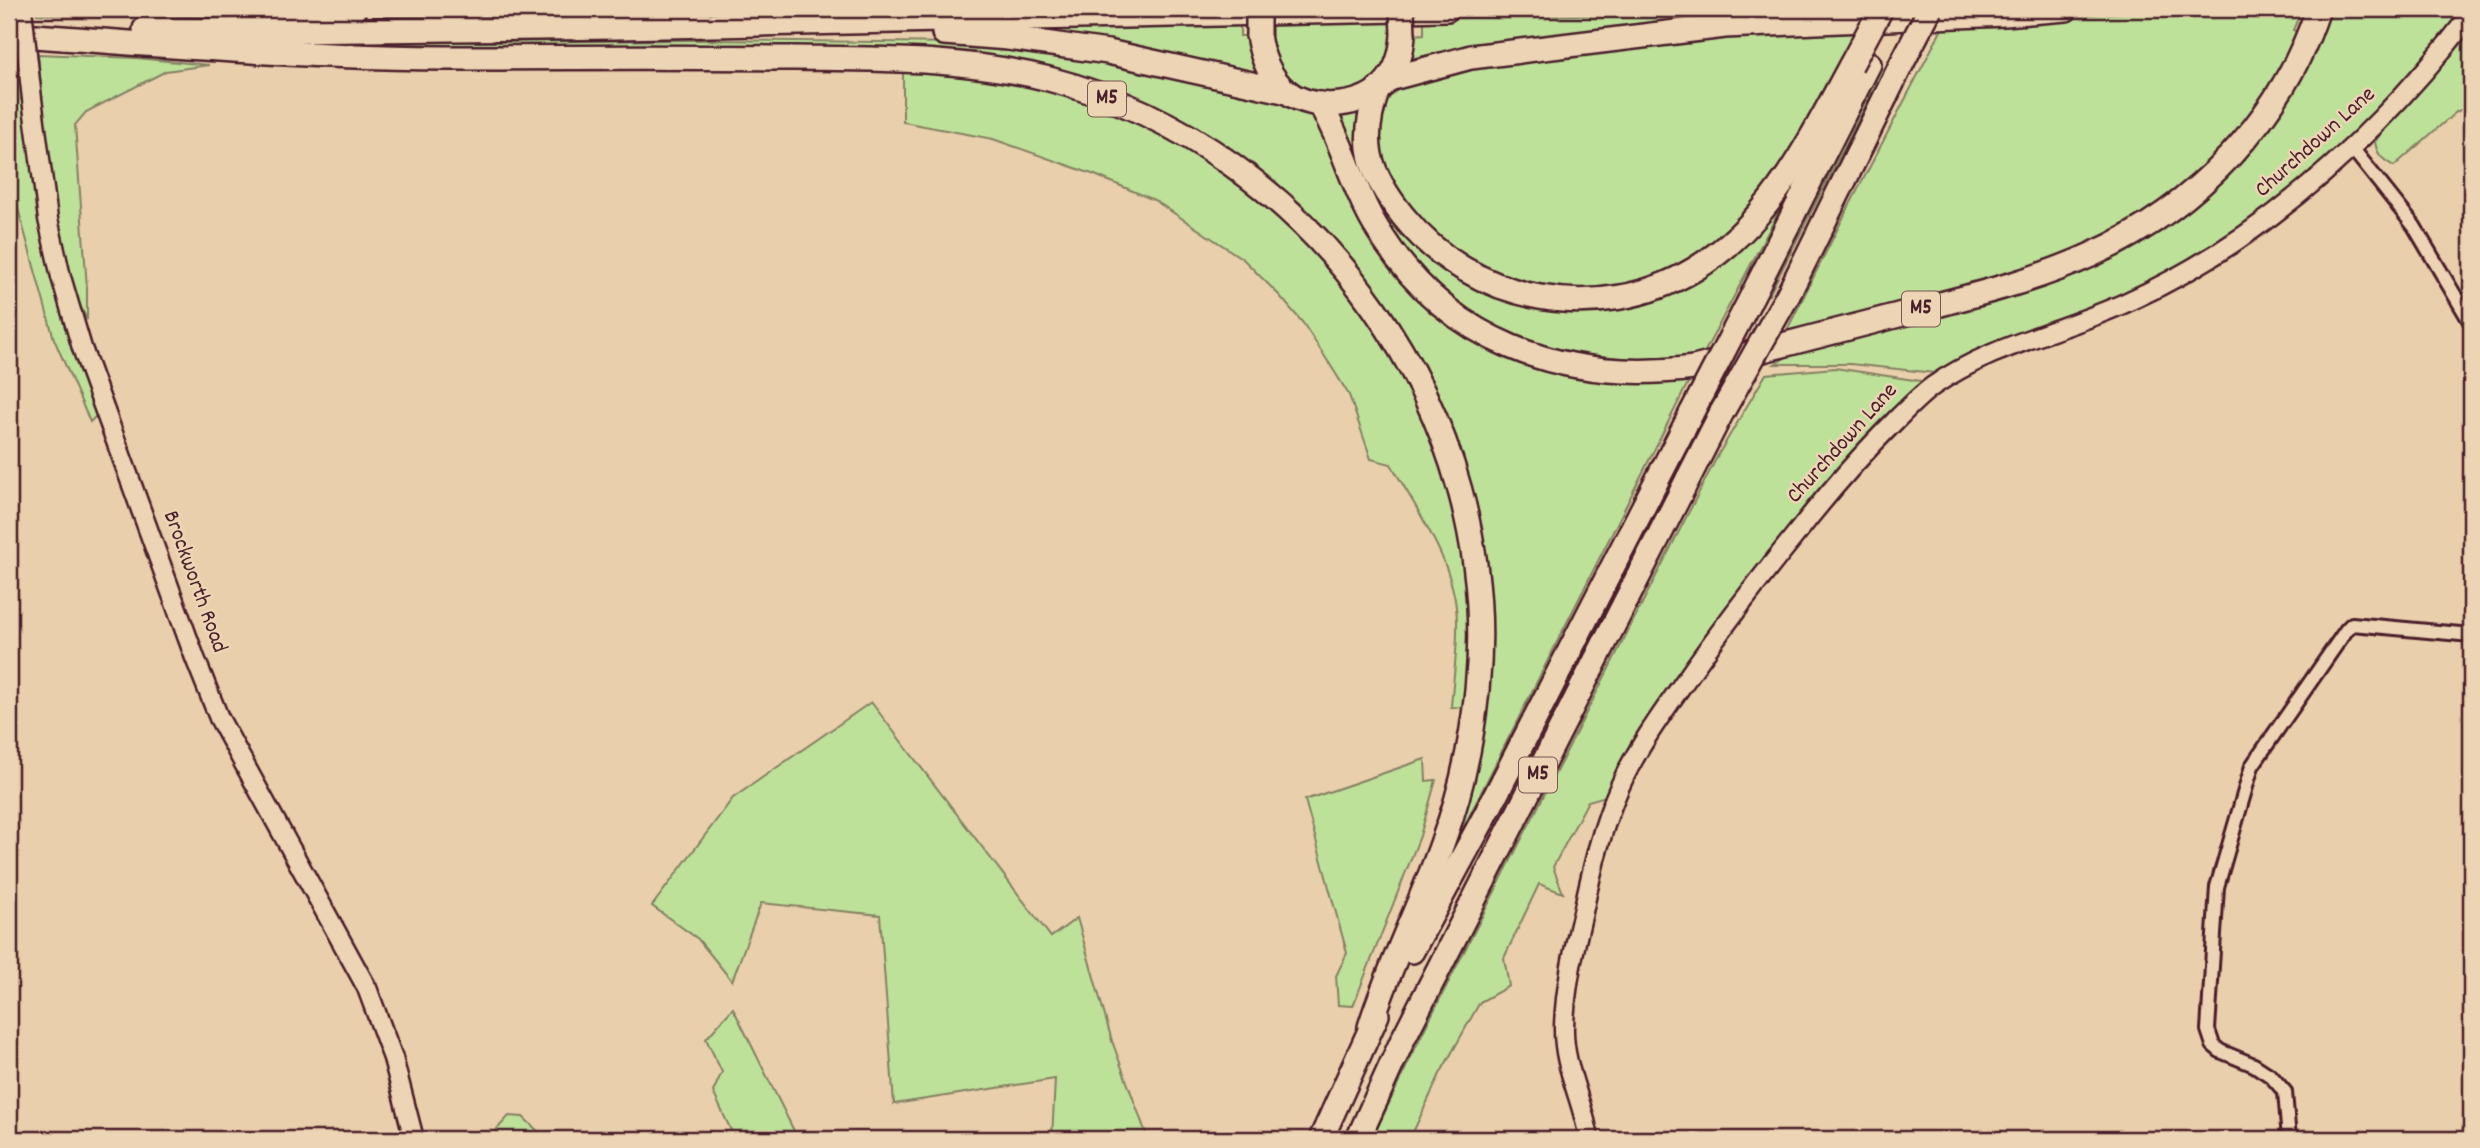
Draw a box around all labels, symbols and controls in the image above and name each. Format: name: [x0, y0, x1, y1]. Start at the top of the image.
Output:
street label: Churchdown Lane: [2248, 80, 2384, 206]
road number: M5: [1088, 82, 1126, 116]
road number: M5: [1902, 292, 1940, 326]
street label: Churchdown Lane: [1780, 376, 1906, 512]
street label: Brockworth Road: [153, 506, 235, 658]
road number: M5: [1519, 758, 1557, 792]

